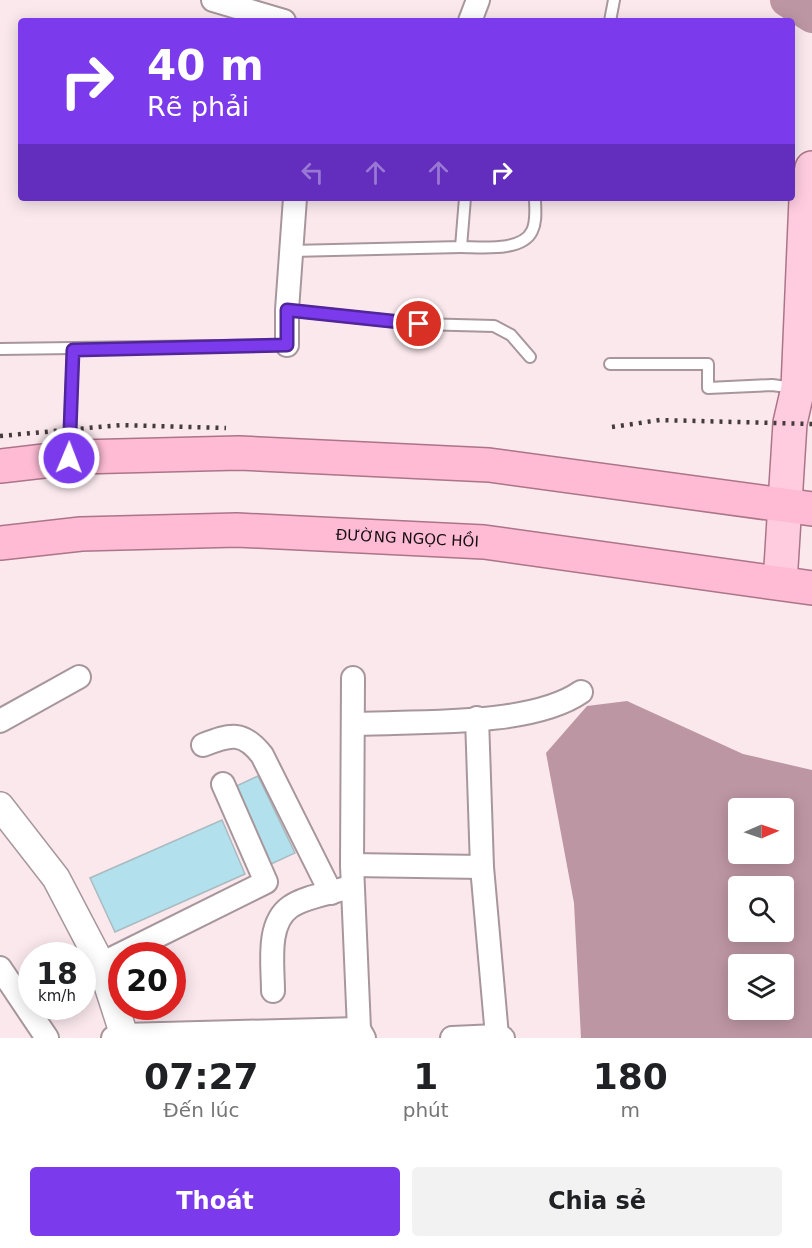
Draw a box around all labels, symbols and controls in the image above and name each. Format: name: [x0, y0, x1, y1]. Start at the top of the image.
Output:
text: 40 m: [147, 41, 264, 90]
icon: right: [48, 42, 126, 120]
text: Rẽ phải: [147, 91, 249, 122]
icon: left: [296, 156, 329, 189]
icon: ahead: [359, 156, 392, 189]
icon: ahead: [422, 156, 455, 189]
icon: right: [485, 156, 518, 189]
pin: [393, 298, 444, 349]
icon: arrive: [402, 307, 435, 340]
position arrow: [37, 426, 101, 490]
street label: ĐƯỜNG NGỌC HỒI: [335, 526, 479, 551]
north arrow: [728, 798, 794, 864]
map controls: [728, 798, 794, 1020]
button: search: [728, 876, 794, 942]
speed limit sign: 20: [108, 942, 186, 1020]
button: layers: [728, 954, 794, 1020]
text: 18: [36, 956, 78, 991]
text: km/h: [38, 987, 76, 1005]
text: 07:27: [144, 1056, 259, 1097]
text: 1: [413, 1056, 438, 1097]
text: 180: [593, 1056, 668, 1097]
text: Đến lúc: [163, 1098, 239, 1122]
text: phút: [403, 1098, 449, 1122]
text: m: [621, 1098, 640, 1122]
button: Thoát: [30, 1167, 400, 1236]
button: Chia sẻ: [412, 1167, 782, 1236]

